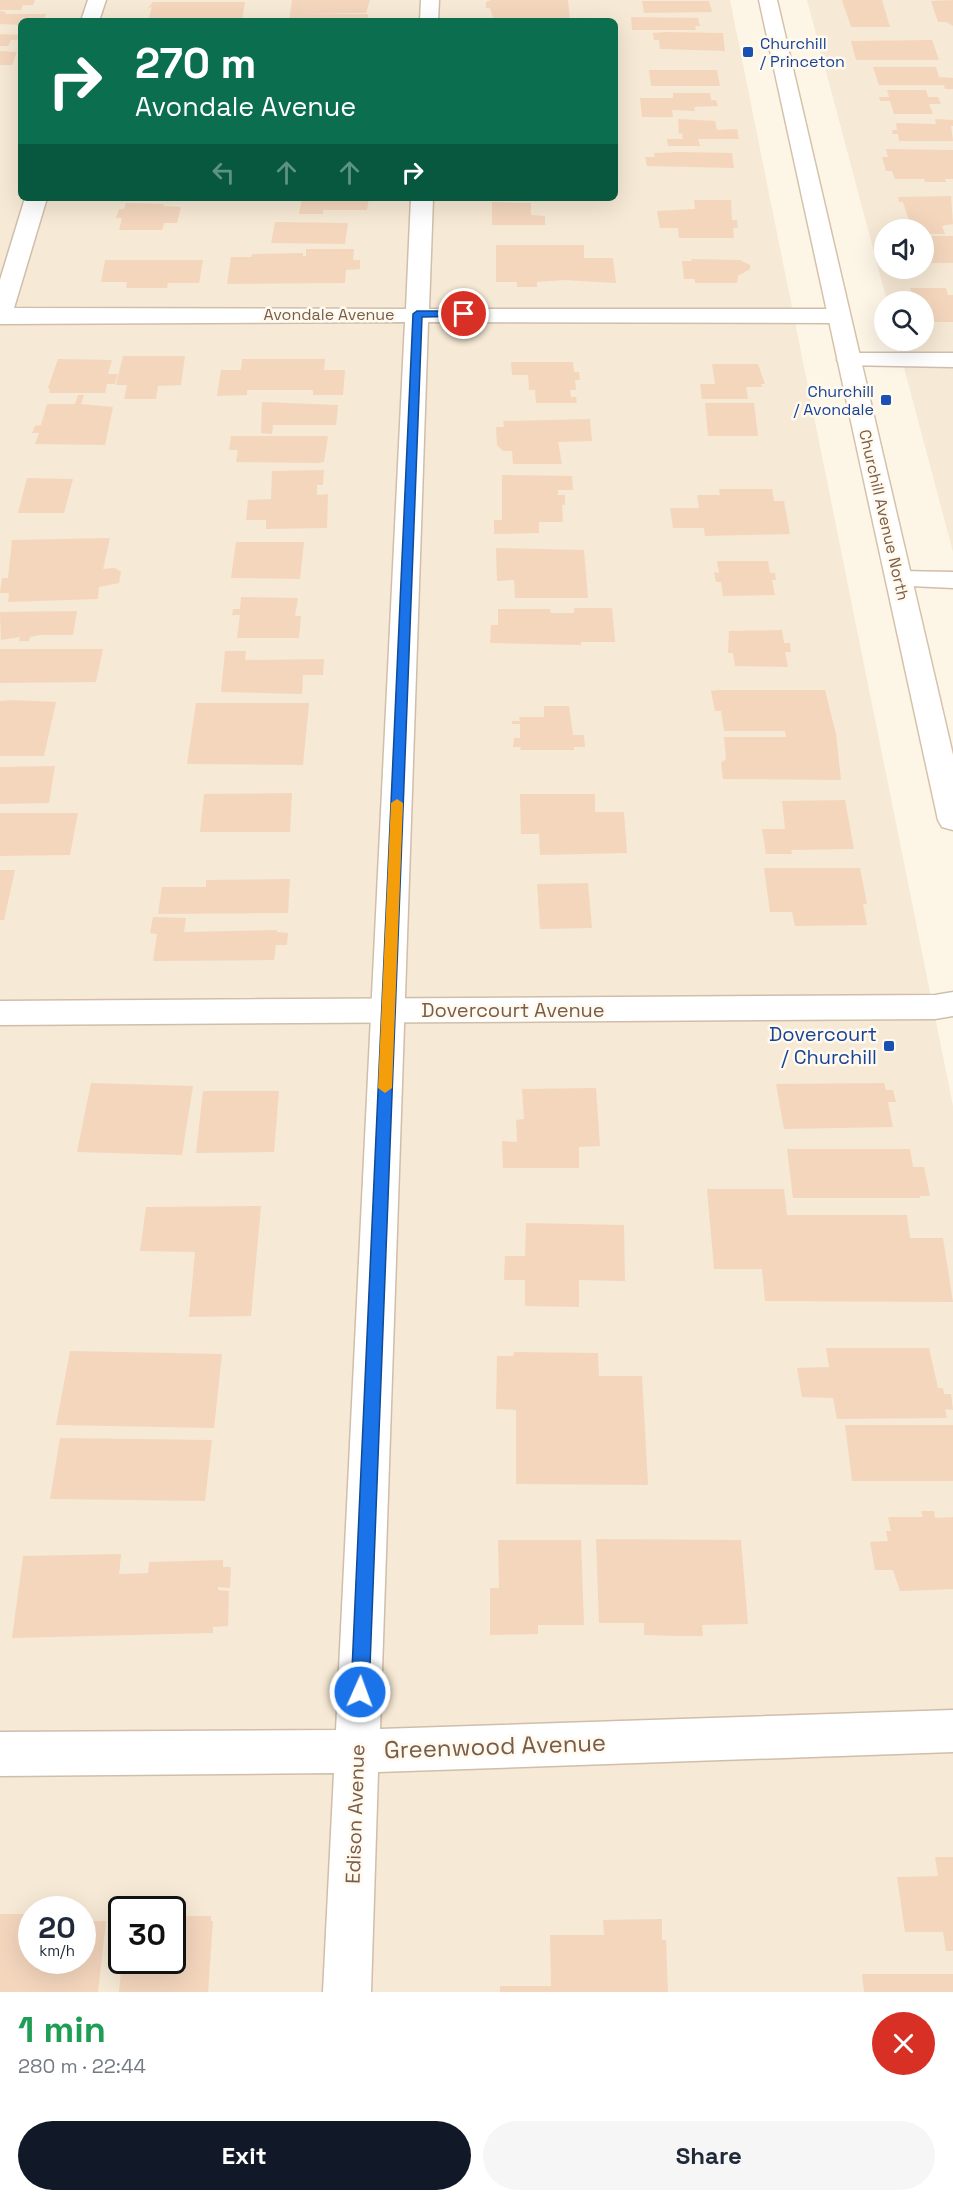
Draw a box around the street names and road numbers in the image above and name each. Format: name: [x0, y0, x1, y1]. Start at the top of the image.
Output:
street label: Avondale Avenue: [263, 304, 395, 325]
street label: Churchill Avenue North: [854, 427, 914, 603]
street label: Dovercourt Avenue: [421, 997, 605, 1023]
street label: Greenwood Avenue: [383, 1727, 607, 1765]
street label: Edison Avenue: [340, 1744, 370, 1884]

